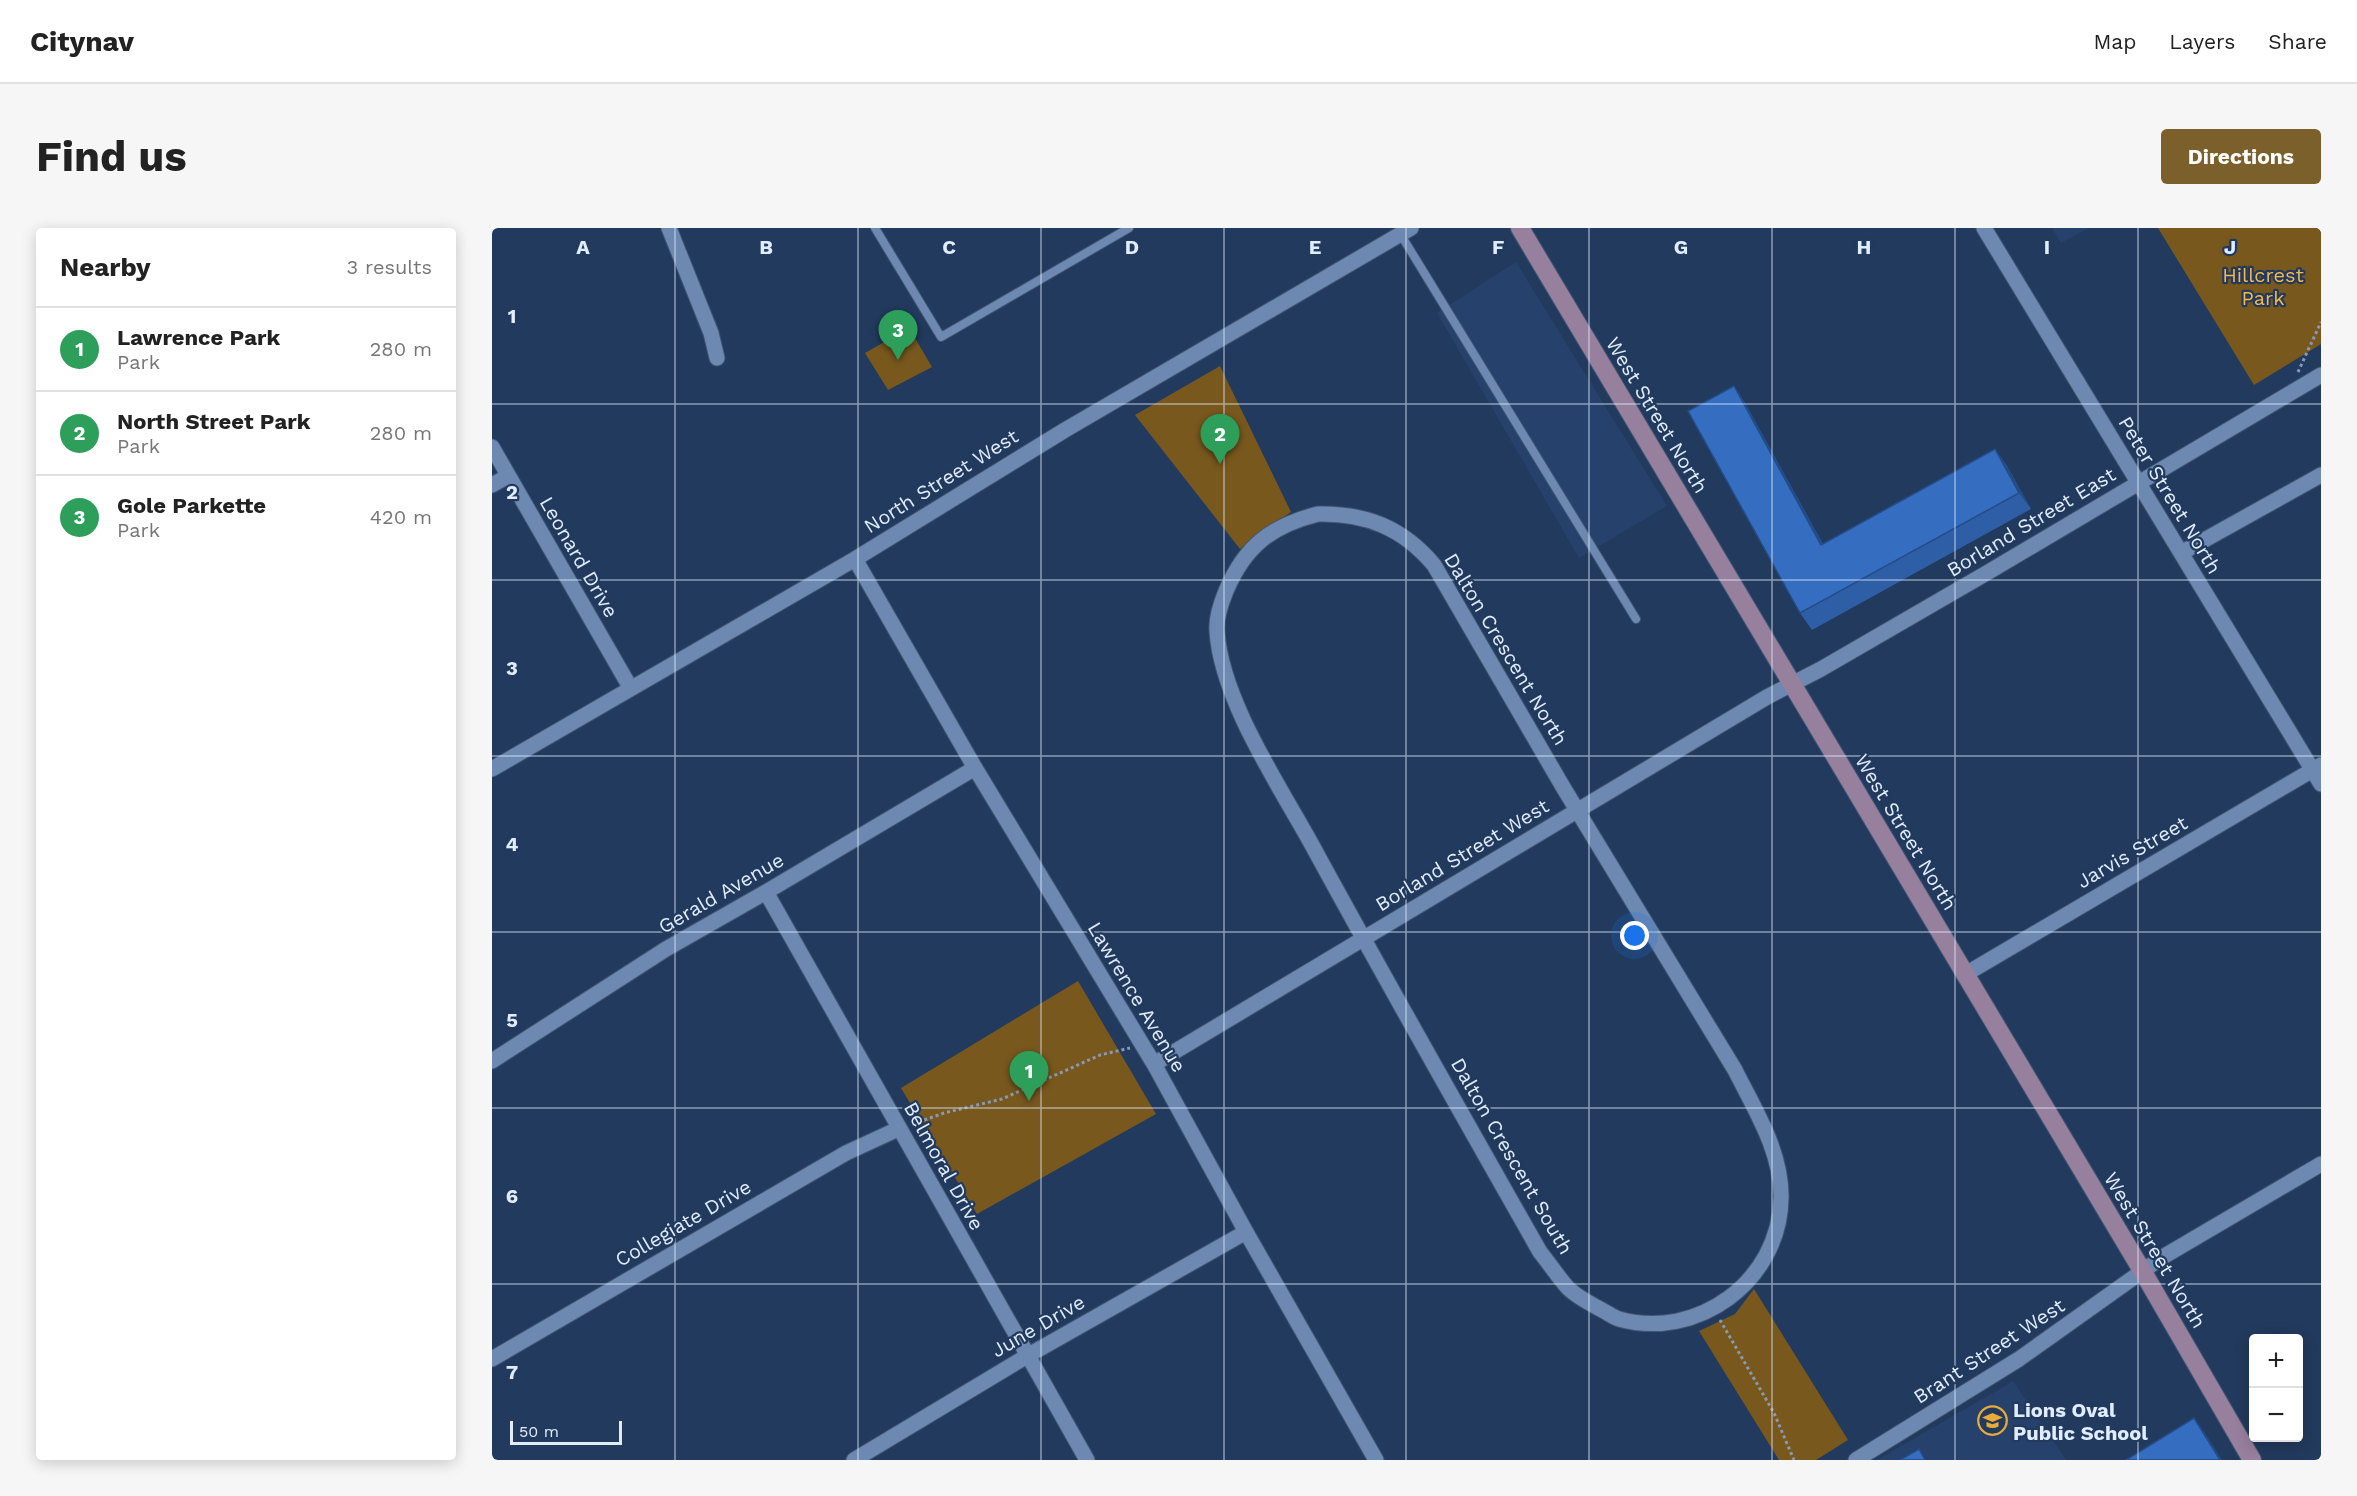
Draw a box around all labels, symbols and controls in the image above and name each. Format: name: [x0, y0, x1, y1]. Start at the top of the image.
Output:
text: Citynav: [30, 25, 134, 58]
text: Map: [2093, 29, 2136, 54]
text: Layers: [2169, 29, 2235, 54]
text: Share: [2268, 29, 2327, 54]
button: Directions: [2161, 129, 2321, 184]
text: Find us: [36, 132, 187, 181]
text: A: [576, 235, 590, 259]
text: B: [759, 235, 773, 259]
text: C: [942, 235, 956, 259]
text: D: [1125, 235, 1139, 259]
text: E: [1309, 235, 1321, 259]
text: F: [1492, 235, 1504, 259]
text: G: [1674, 235, 1688, 259]
text: H: [1857, 235, 1871, 259]
text: I: [2044, 235, 2050, 259]
text: J: [2224, 235, 2236, 259]
text: Nearby: [60, 252, 151, 282]
text: 3 results: [347, 255, 432, 279]
park label: Hillcrest Park: [2222, 263, 2304, 310]
text: 1: [508, 304, 516, 328]
pin: 3: [878, 310, 918, 360]
text: Lawrence Park: [117, 325, 280, 350]
street label: West Street North: [1601, 333, 1713, 497]
text: 1: [75, 337, 84, 361]
text: 280 m: [370, 337, 432, 361]
text: Park: [117, 350, 160, 374]
text: North Street Park: [117, 409, 310, 434]
street label: Peter Street North: [2113, 412, 2227, 578]
pin: 2: [1200, 414, 1240, 464]
text: 2: [74, 421, 85, 445]
text: 280 m: [370, 421, 432, 445]
street label: North Street West: [860, 424, 1023, 538]
text: Park: [117, 434, 160, 458]
street label: Borland Street East: [1942, 462, 2120, 582]
text: 2: [506, 480, 518, 504]
street label: Leonard Drive: [535, 492, 623, 622]
text: Gole Parkette: [117, 493, 266, 518]
text: 3: [74, 505, 85, 529]
text: 420 m: [370, 505, 432, 529]
text: Park: [117, 518, 160, 542]
street label: Dalton Crescent North: [1439, 549, 1573, 749]
text: 3: [506, 656, 518, 680]
street label: West Street North: [1850, 750, 1962, 914]
street label: Borland Street West: [1371, 793, 1554, 916]
street label: Jarvis Street: [2072, 810, 2192, 893]
text: 4: [506, 832, 519, 856]
street label: Gerald Avenue: [654, 847, 788, 939]
street label: Lawrence Avenue: [1083, 918, 1191, 1076]
your location: [1620, 921, 1649, 950]
text: 5: [506, 1008, 518, 1032]
pin: 1: [1010, 1052, 1048, 1101]
street label: Dalton Crescent South: [1446, 1054, 1578, 1258]
street label: Belmoral Drive: [899, 1098, 989, 1234]
street label: West Street North: [2099, 1168, 2211, 1332]
street label: Collegiate Drive: [611, 1174, 755, 1272]
text: 6: [506, 1184, 518, 1208]
street label: June Drive: [987, 1290, 1089, 1362]
street label: Brant Street West: [1909, 1293, 2070, 1409]
map controls: [2249, 1334, 2303, 1442]
button: +: [2249, 1334, 2303, 1388]
text: 7: [506, 1360, 518, 1384]
button: −: [2249, 1388, 2303, 1442]
place label: Lions Oval Public School: [2013, 1398, 2148, 1445]
school or university icon: Lions Oval Public School: [1976, 1405, 2008, 1437]
scale bar: [510, 1418, 622, 1446]
text: 50 m: [519, 1422, 559, 1441]

